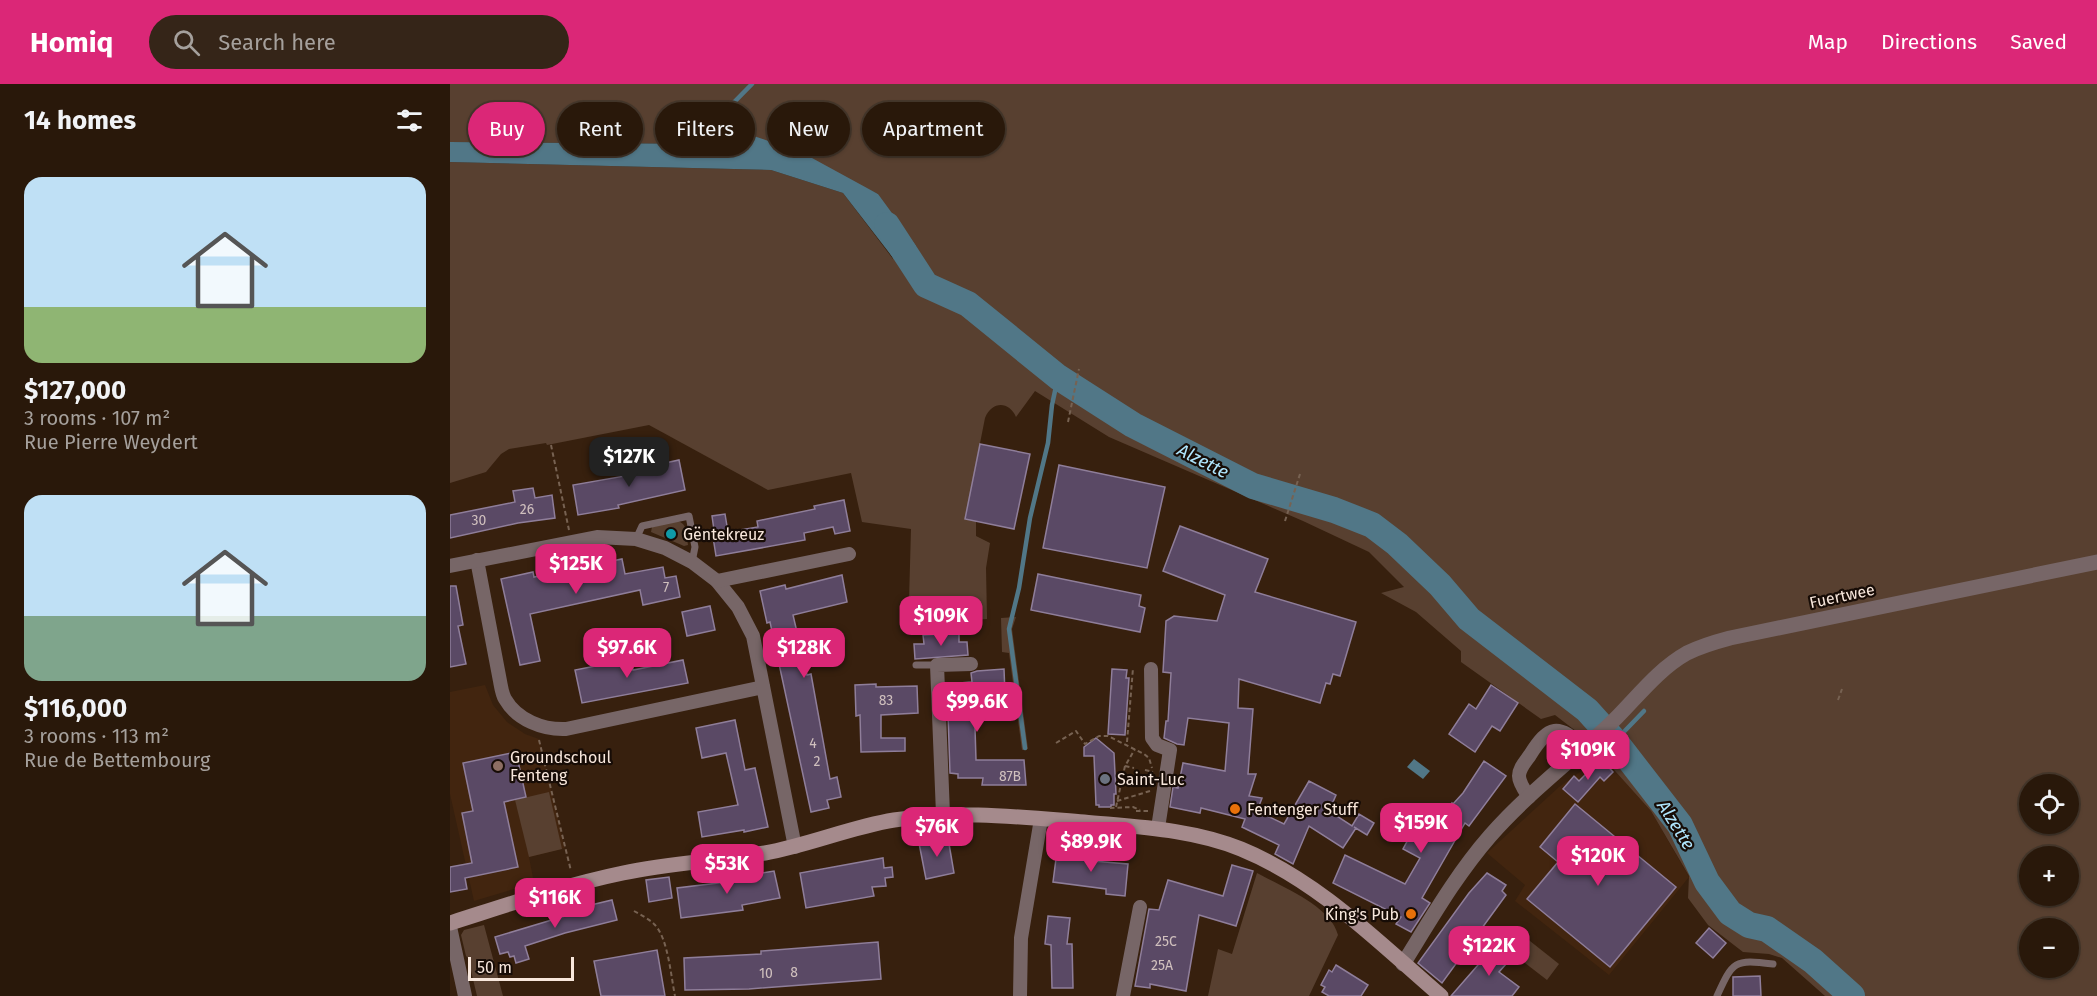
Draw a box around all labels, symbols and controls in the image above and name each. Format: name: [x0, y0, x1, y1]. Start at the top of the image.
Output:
search box: [149, 15, 569, 69]
text: Homiq: [30, 26, 113, 59]
icon: search: [170, 26, 203, 59]
text: Search here: [218, 29, 336, 56]
text: Map: [1808, 29, 1848, 55]
text: Directions: [1881, 29, 1977, 55]
text: Saved: [2010, 29, 2067, 55]
chip: Buy: [468, 102, 545, 156]
chip: Rent: [557, 102, 643, 156]
chip: Filters: [655, 102, 755, 156]
chip: New: [767, 102, 850, 156]
chip: Apartment: [862, 102, 1005, 156]
icon: filters: [393, 104, 426, 137]
text: 14 homes: [24, 105, 136, 136]
icon: home: [171, 216, 279, 324]
text: $127,000: [24, 375, 126, 406]
text: 3 rooms · 107 m²: [24, 406, 170, 430]
text: Rue Pierre Weydert: [24, 430, 198, 454]
pin: $127K: [587, 437, 671, 488]
water label: Alzette: [1173, 438, 1232, 483]
text: $127K: [603, 444, 655, 468]
house number: 26: [520, 501, 534, 518]
house number: 30: [472, 512, 487, 529]
place label: Gëntekreuz: [683, 525, 764, 544]
marker: Gëntekreuz: [664, 527, 678, 541]
icon: home: [171, 534, 279, 642]
pin: $125K: [534, 544, 618, 595]
text: $125K: [549, 551, 603, 575]
house number: 7: [663, 579, 669, 596]
street label: Fuertwee: [1808, 580, 1876, 612]
pin: $109K: [899, 596, 983, 647]
text: $109K: [914, 603, 968, 627]
pin: $97.6K: [578, 628, 676, 679]
pin: $128K: [762, 628, 846, 679]
text: $97.6K: [597, 635, 657, 659]
text: $128K: [777, 635, 831, 659]
pin: $99.6K: [928, 682, 1026, 733]
text: $99.6K: [946, 689, 1008, 713]
house number: 83: [879, 692, 893, 709]
text: $116,000: [24, 693, 127, 724]
text: 3 rooms · 113 m²: [24, 724, 169, 748]
pin: $109K: [1546, 730, 1630, 781]
house number: 4: [809, 735, 817, 752]
text: $109K: [1561, 737, 1615, 761]
text: Rue de Bettembourg: [24, 748, 210, 772]
place label: Groundschoul Fenteng: [510, 748, 612, 785]
house number: 2: [814, 753, 821, 770]
marker: Groundschoul Fenteng: [491, 759, 505, 773]
house number: 87B: [999, 768, 1021, 785]
place label: Saint-Luc: [1117, 770, 1185, 789]
marker: Saint-Luc: [1098, 772, 1112, 786]
map controls: [2019, 774, 2079, 978]
button: locate: [2019, 774, 2079, 834]
water label: Alzette: [1652, 795, 1700, 854]
place label: Fentenger Stuff: [1247, 800, 1359, 819]
marker: Fentenger Stuff: [1228, 802, 1242, 816]
pin: $159K: [1379, 803, 1463, 854]
pin: $76K: [901, 807, 973, 858]
text: $159K: [1394, 810, 1448, 834]
text: $76K: [915, 814, 959, 838]
pin: $89.9K: [1042, 822, 1140, 873]
text: $89.9K: [1060, 829, 1122, 853]
pin: $120K: [1556, 836, 1640, 887]
text: $120K: [1571, 843, 1625, 867]
pin: $53K: [691, 844, 763, 895]
button: +: [2019, 846, 2079, 906]
text: $53K: [705, 851, 749, 875]
pin: $116K: [513, 878, 597, 929]
text: $116K: [529, 885, 581, 909]
place label: King's Pub: [1325, 905, 1399, 924]
marker: King's Pub: [1404, 907, 1418, 921]
button: −: [2019, 918, 2079, 978]
pin: $122K: [1447, 926, 1531, 977]
house number: 25C: [1155, 933, 1177, 950]
text: $122K: [1463, 933, 1515, 957]
scale bar: [468, 954, 574, 982]
house number: 25A: [1151, 957, 1173, 974]
text: 50 m: [477, 958, 512, 977]
house number: 8: [790, 964, 798, 981]
house number: 10: [759, 965, 773, 982]

